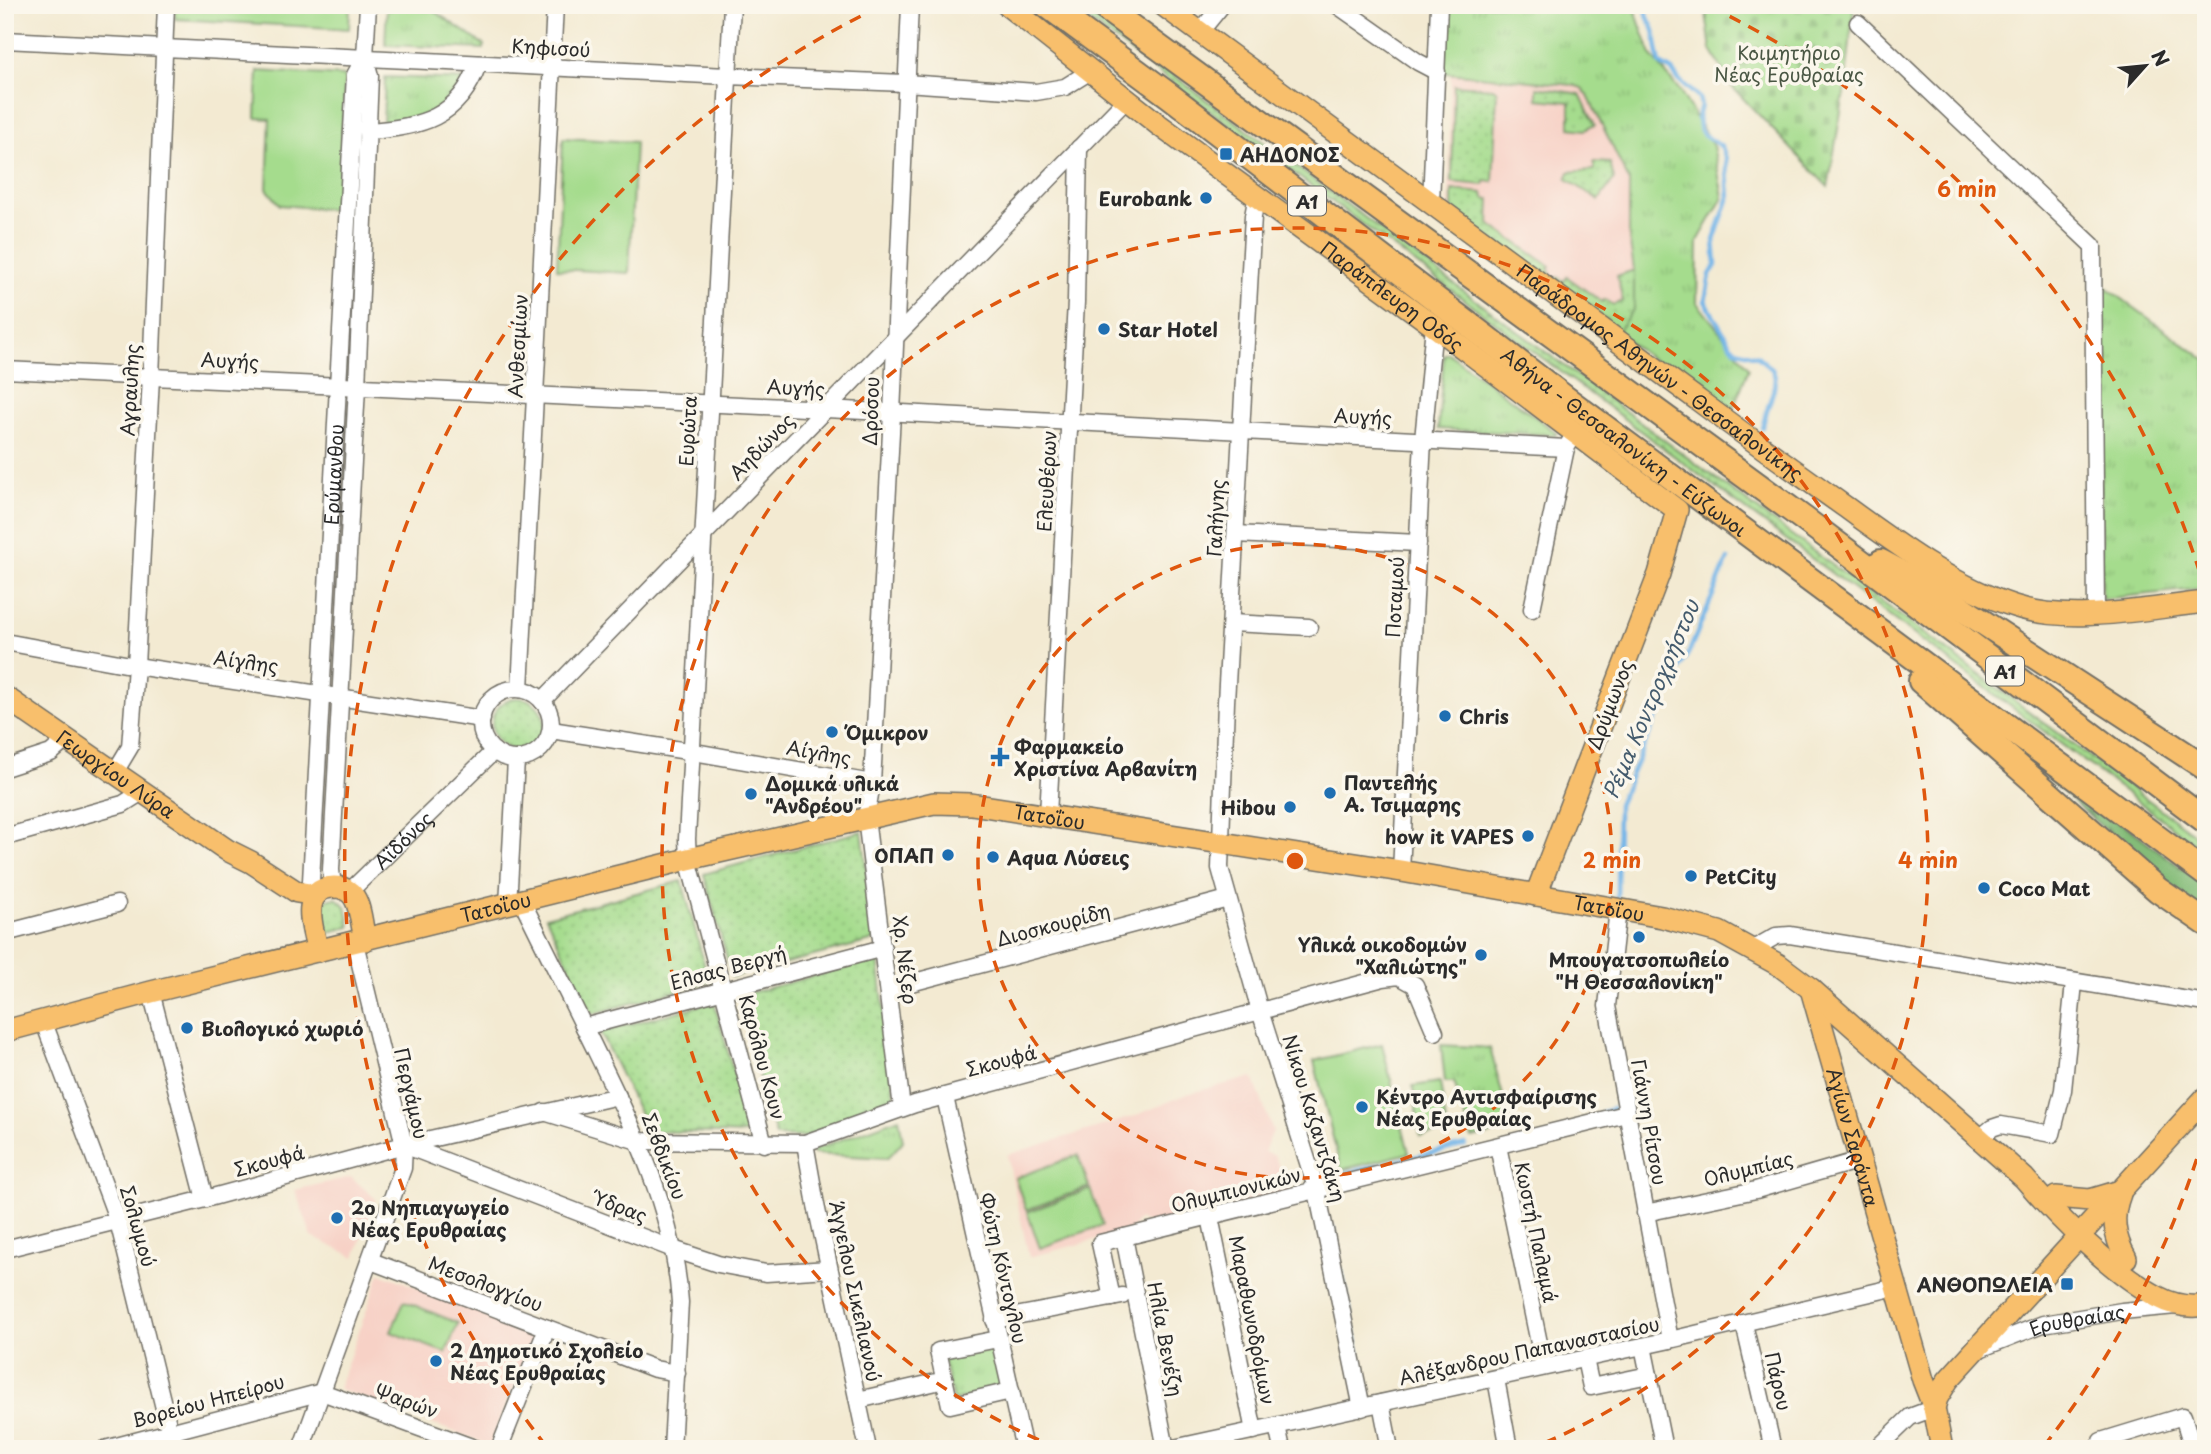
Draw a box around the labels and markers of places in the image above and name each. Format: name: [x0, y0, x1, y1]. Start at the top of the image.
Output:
place label: ΑΗΔΟΝΟΣ: [1240, 140, 1340, 168]
marker: ΑΗΔΟΝΟΣ: [1218, 146, 1234, 162]
place label: Eurobank: [1099, 184, 1192, 212]
marker: Eurobank: [1198, 190, 1214, 206]
place label: Star Hotel: [1118, 315, 1218, 343]
marker: Star Hotel: [1096, 321, 1112, 337]
place label: Chris: [1459, 702, 1509, 730]
marker: Chris: [1437, 708, 1453, 724]
place label: Όμικρον: [844, 718, 929, 746]
marker: Όμικρον: [824, 724, 840, 740]
place label: Φαρμακείο Χριστίνα Αρβανίτη: [1014, 732, 1197, 782]
marker: Φαρμακείο Χριστίνα Αρβανίτη: [992, 749, 1008, 765]
place label: Παντελής Α. Τσιμαρης: [1344, 768, 1461, 818]
place label: Δομικά υλικά "Ανδρέου": [765, 769, 899, 819]
marker: Παντελής Α. Τσιμαρης: [1322, 785, 1338, 801]
marker: Δομικά υλικά "Ανδρέου": [743, 786, 759, 802]
place label: Hibou: [1220, 793, 1276, 821]
marker: Hibou: [1282, 799, 1298, 815]
place label: how it VAPES: [1385, 822, 1514, 850]
marker: how it VAPES: [1520, 828, 1536, 844]
place label: ΟΠΑΠ: [874, 841, 934, 869]
place label: Aqua Λύσεις: [1006, 843, 1130, 871]
marker: ΟΠΑΠ: [940, 847, 956, 863]
marker: Aqua Λύσεις: [985, 849, 1001, 865]
centre of rings: [1283, 849, 1307, 873]
place label: PetCity: [1705, 862, 1777, 890]
marker: PetCity: [1683, 868, 1699, 884]
place label: Coco Mat: [1998, 874, 2091, 902]
marker: Coco Mat: [1976, 880, 1992, 896]
marker: Μπουγατσοπωλείο "Η Θεσσαλονίκη": [1631, 929, 1647, 945]
place label: Υλικά οικοδομών "Χαλιώτης": [1298, 930, 1467, 980]
place label: Μπουγατσοπωλείο "Η Θεσσαλονίκη": [1549, 945, 1729, 995]
marker: Υλικά οικοδομών "Χαλιώτης": [1473, 947, 1489, 963]
place label: Βιολογικό χωριό: [201, 1014, 363, 1042]
marker: Βιολογικό χωριό: [179, 1020, 195, 1036]
place label: Κέντρο Αντισφαίρισης Νέας Ερυθραίας: [1376, 1082, 1597, 1132]
marker: Κέντρο Αντισφαίρισης Νέας Ερυθραίας: [1354, 1099, 1370, 1115]
place label: 2ο Νηπιαγωγείο Νέας Ερυθραίας: [351, 1193, 509, 1243]
marker: 2ο Νηπιαγωγείο Νέας Ερυθραίας: [329, 1210, 345, 1226]
place label: ΑΝΘΟΠΩΛΕΙΑ: [1916, 1270, 2053, 1298]
marker: ΑΝΘΟΠΩΛΕΙΑ: [2059, 1276, 2075, 1292]
place label: 2 Δημοτικό Σχολείο Νέας Ερυθραίας: [450, 1336, 643, 1386]
marker: 2 Δημοτικό Σχολείο Νέας Ερυθραίας: [428, 1353, 444, 1369]

